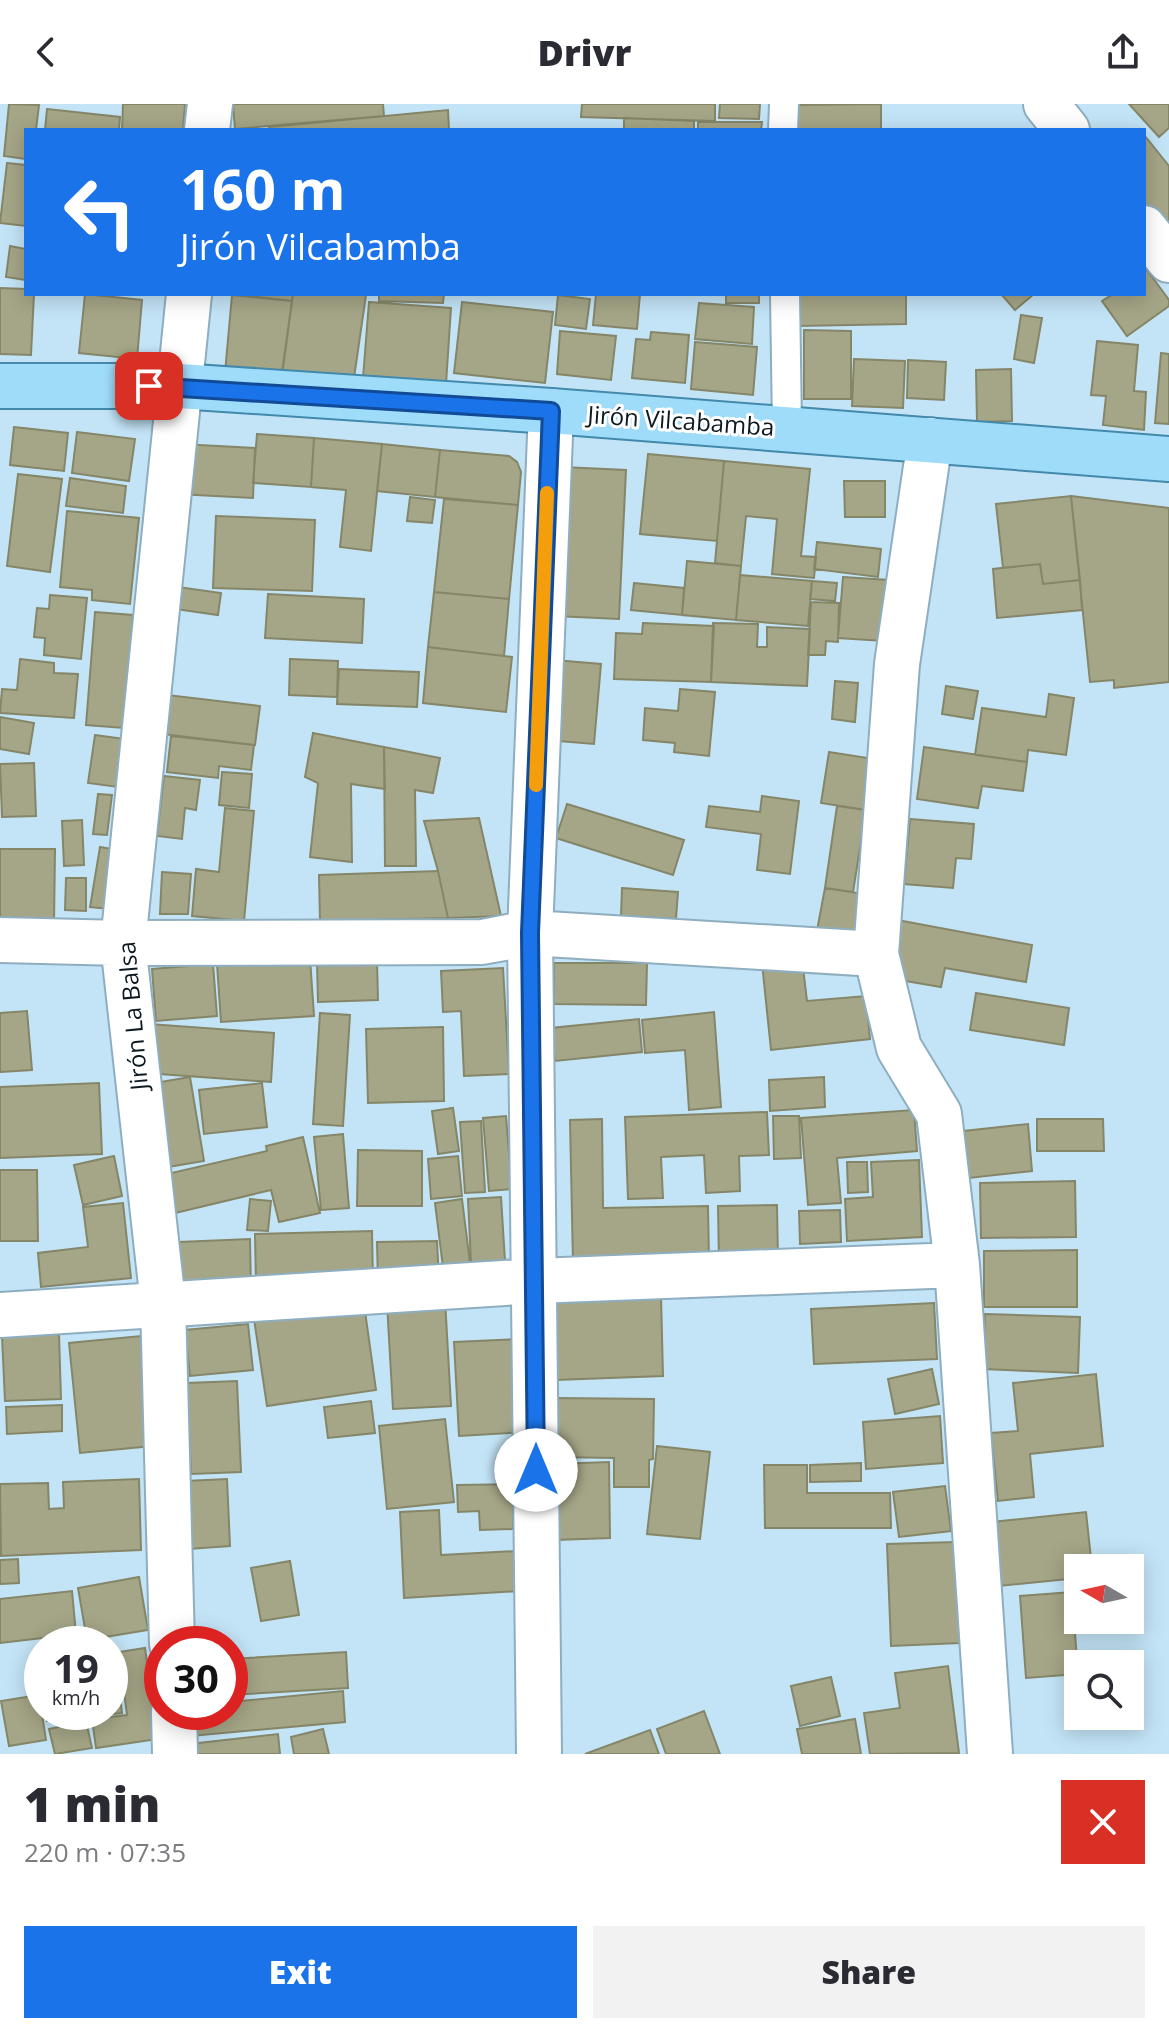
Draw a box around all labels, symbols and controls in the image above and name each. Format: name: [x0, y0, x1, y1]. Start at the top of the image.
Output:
text: Drivr: [538, 28, 631, 77]
icon: back: [24, 30, 68, 74]
icon: share: [1101, 30, 1145, 74]
text: 160 m: [180, 150, 346, 226]
icon: left: [48, 160, 152, 264]
text: Jirón Vilcabamba: [180, 222, 461, 271]
pin: [115, 352, 183, 420]
icon: arrive: [127, 364, 171, 408]
street label: Jirón Vilcabamba: [584, 397, 776, 443]
street label: Jirón La Balsa: [109, 940, 155, 1094]
position arrow: [494, 1428, 578, 1512]
north arrow: [1064, 1554, 1144, 1634]
map controls: [1064, 1554, 1144, 1730]
speed limit sign: 30: [144, 1626, 248, 1730]
text: 19: [53, 1640, 99, 1695]
button: search: [1064, 1650, 1144, 1730]
text: km/h: [52, 1684, 100, 1711]
text: 1 min: [24, 1771, 160, 1836]
button: close: [1061, 1780, 1145, 1864]
text: 220 m · 07:35: [24, 1834, 186, 1870]
button: Exit: [24, 1926, 577, 2018]
button: Share: [593, 1926, 1145, 2018]

